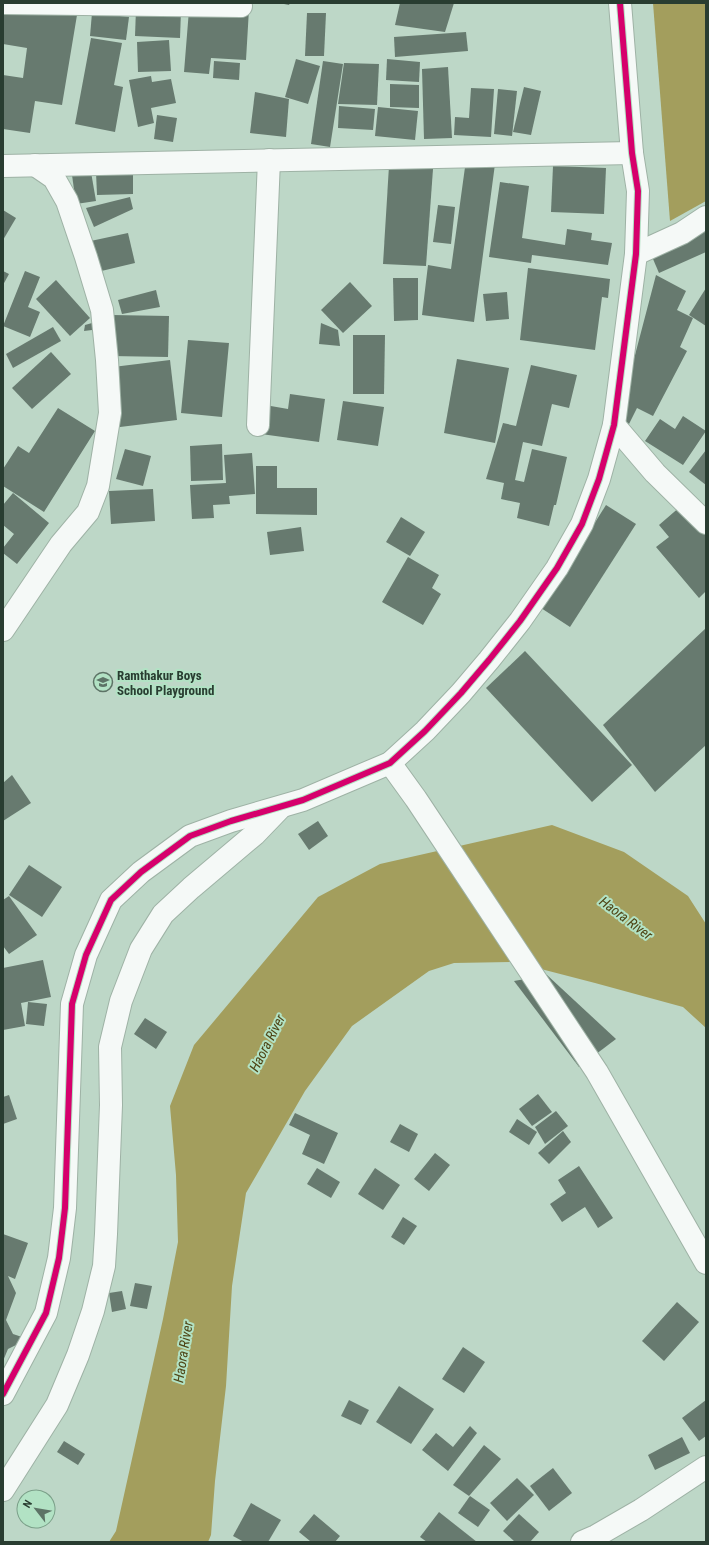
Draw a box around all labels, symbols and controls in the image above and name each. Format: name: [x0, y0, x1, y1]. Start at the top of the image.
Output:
place label: Ramthakur Boys School Playground: [117, 668, 214, 698]
school or university icon: Ramthakur Boys School Playground: [92, 671, 114, 693]
water label: Haora River: [596, 893, 656, 944]
water label: Haora River: [246, 1011, 289, 1074]
water label: Haora River: [170, 1319, 196, 1384]
north arrow: [16, 1489, 56, 1529]
text: N: [21, 1498, 35, 1510]

